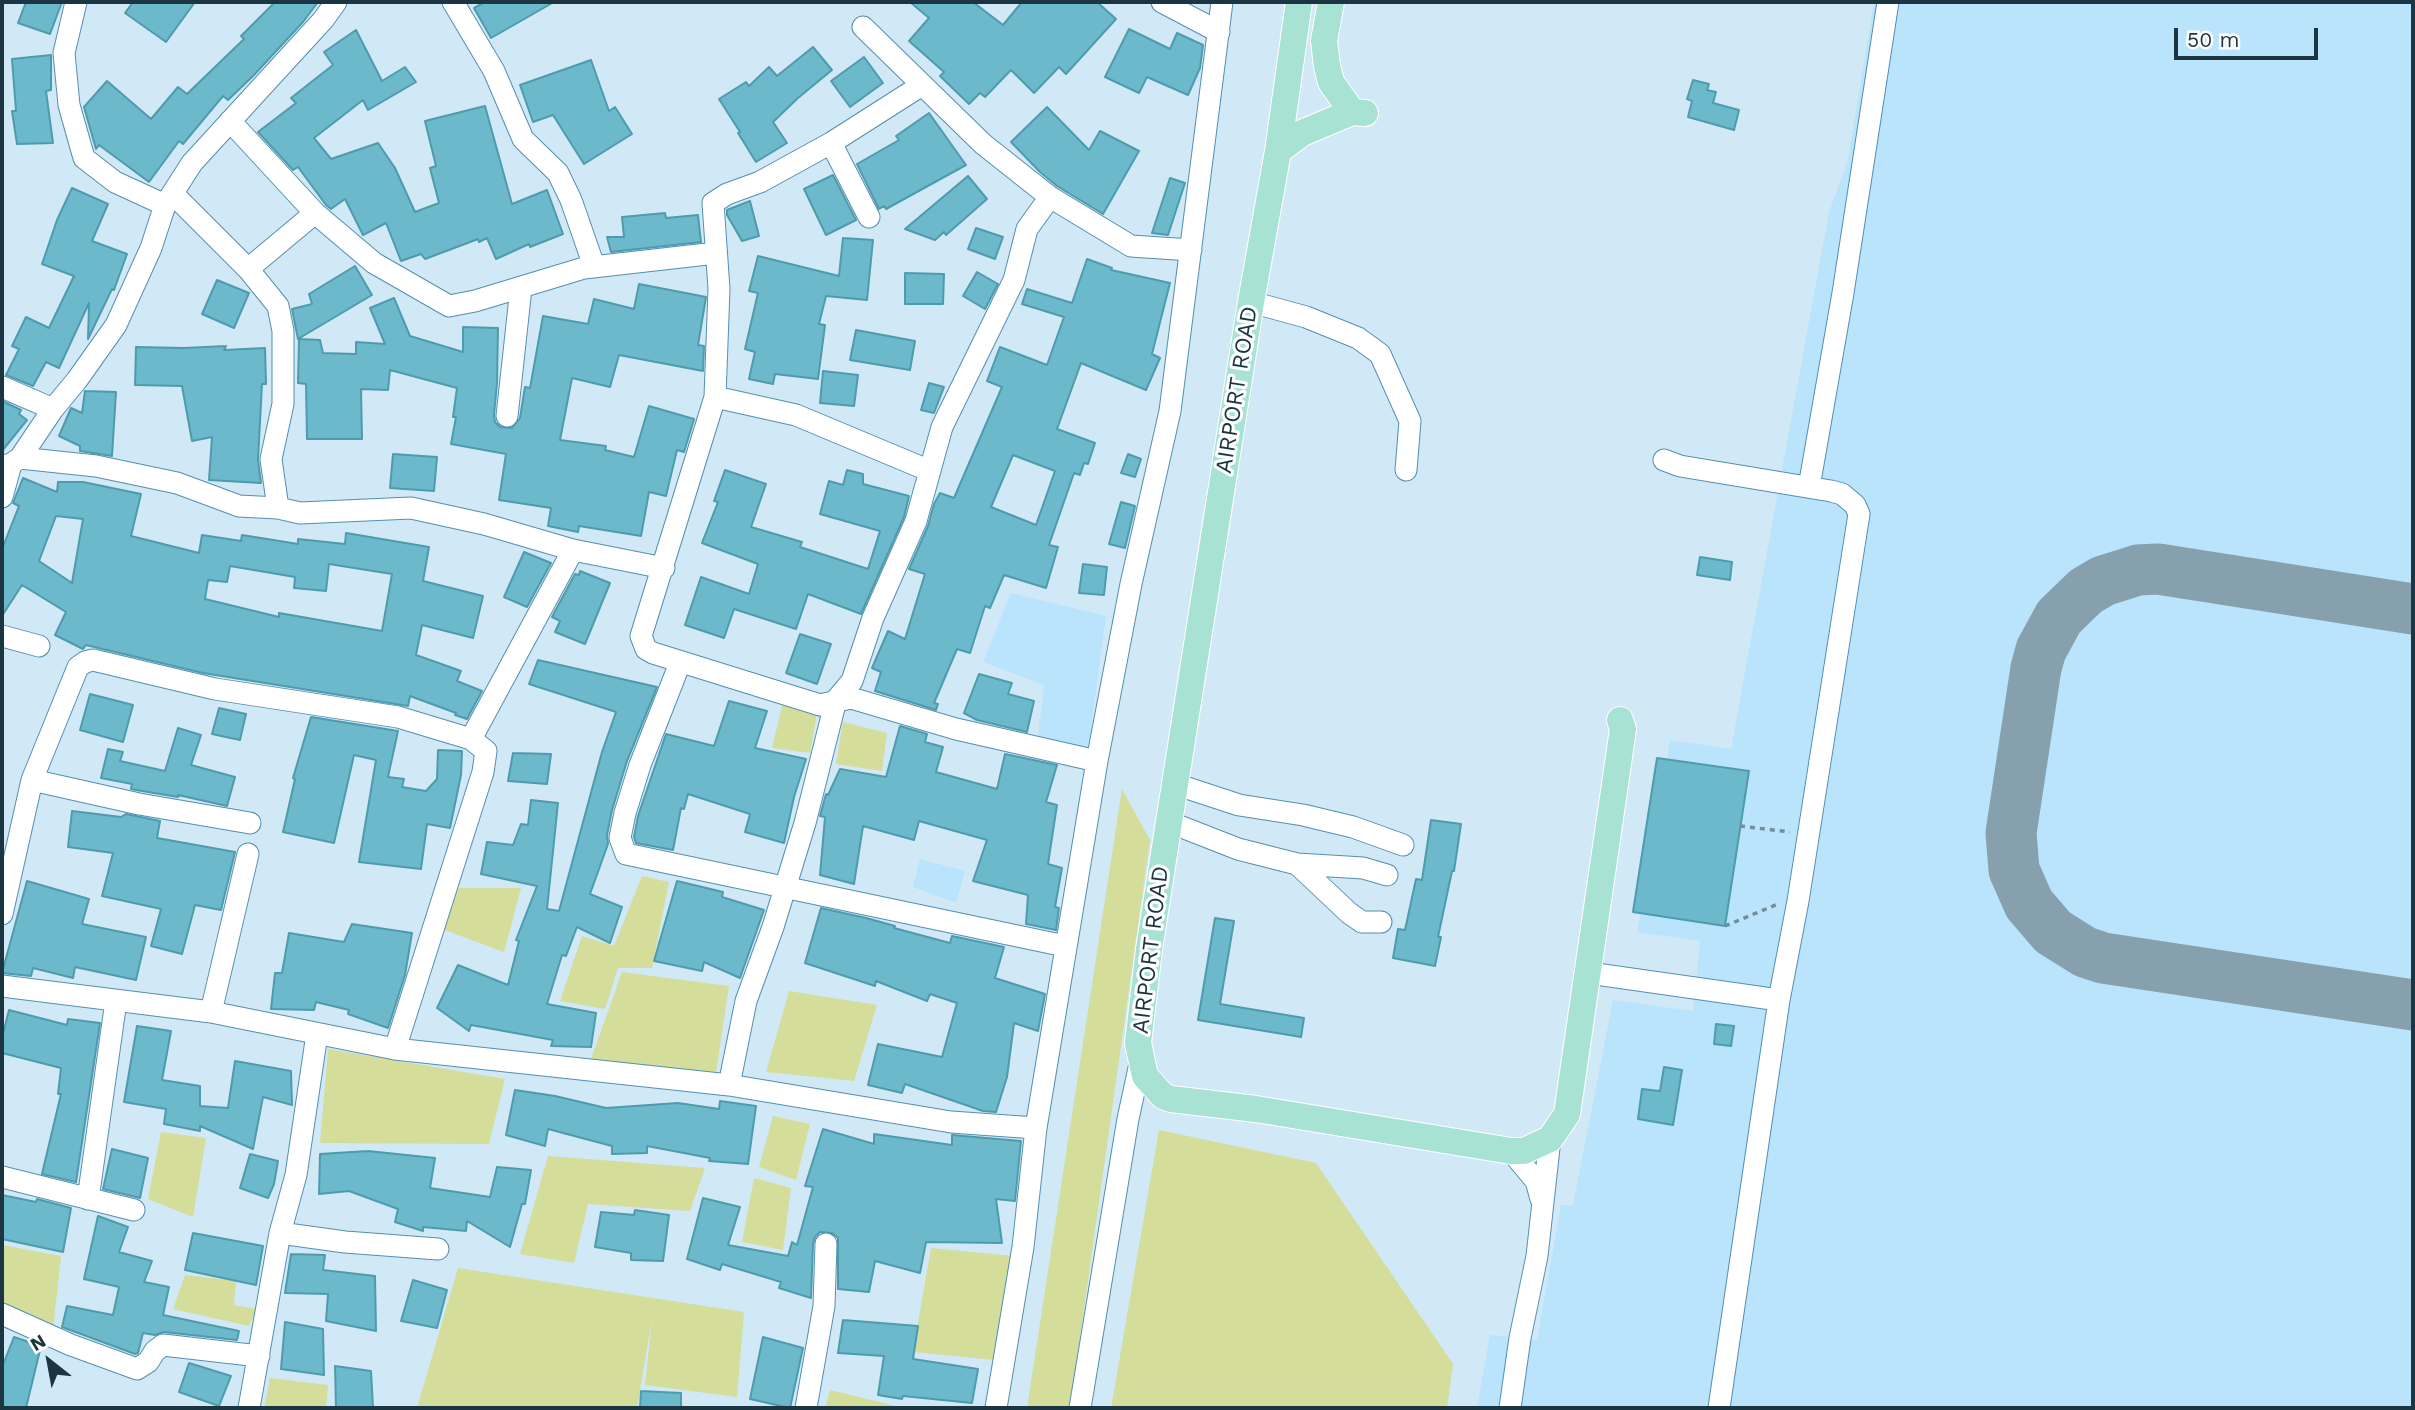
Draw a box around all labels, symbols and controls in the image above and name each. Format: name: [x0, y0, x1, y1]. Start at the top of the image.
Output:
scale bar: [2177, 14, 2320, 58]
text: 50 m: [2187, 27, 2239, 52]
street label: AIRPORT ROAD: [1210, 305, 1264, 475]
street label: AIRPORT ROAD: [1127, 865, 1175, 1035]
north arrow: [14, 1326, 84, 1396]
text: N: [26, 1329, 50, 1356]

